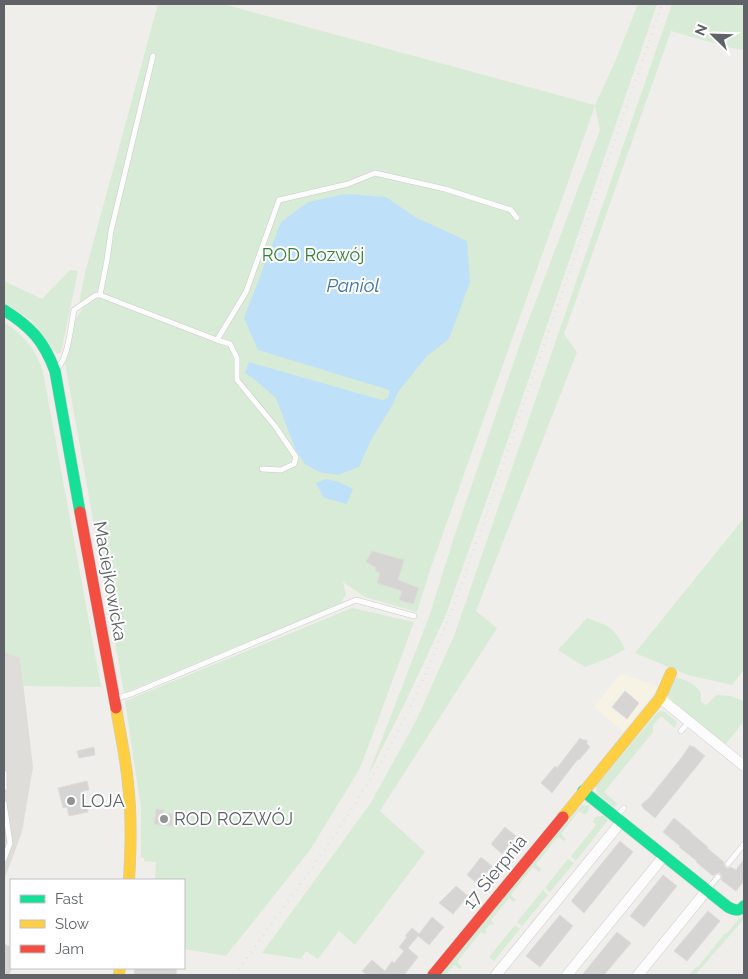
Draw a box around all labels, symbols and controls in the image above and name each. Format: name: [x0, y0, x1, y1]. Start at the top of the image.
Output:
north arrow: [688, 10, 738, 60]
text: N: [692, 22, 710, 38]
park label: ROD Rozwój: [262, 244, 364, 265]
water label: Paniol: [326, 274, 380, 296]
street label: Maciejkowicka: [90, 519, 131, 642]
place label: LOJA: [81, 790, 125, 811]
marker: LOJA: [65, 795, 77, 807]
place label: ROD ROZWÓJ: [174, 807, 293, 829]
marker: ROD ROZWÓJ: [158, 813, 170, 825]
street label: 17 Sierpnia: [458, 831, 531, 913]
legend: [10, 879, 185, 969]
text: Fast: [55, 890, 83, 908]
text: Slow: [55, 915, 89, 933]
text: Jam: [55, 940, 84, 958]

